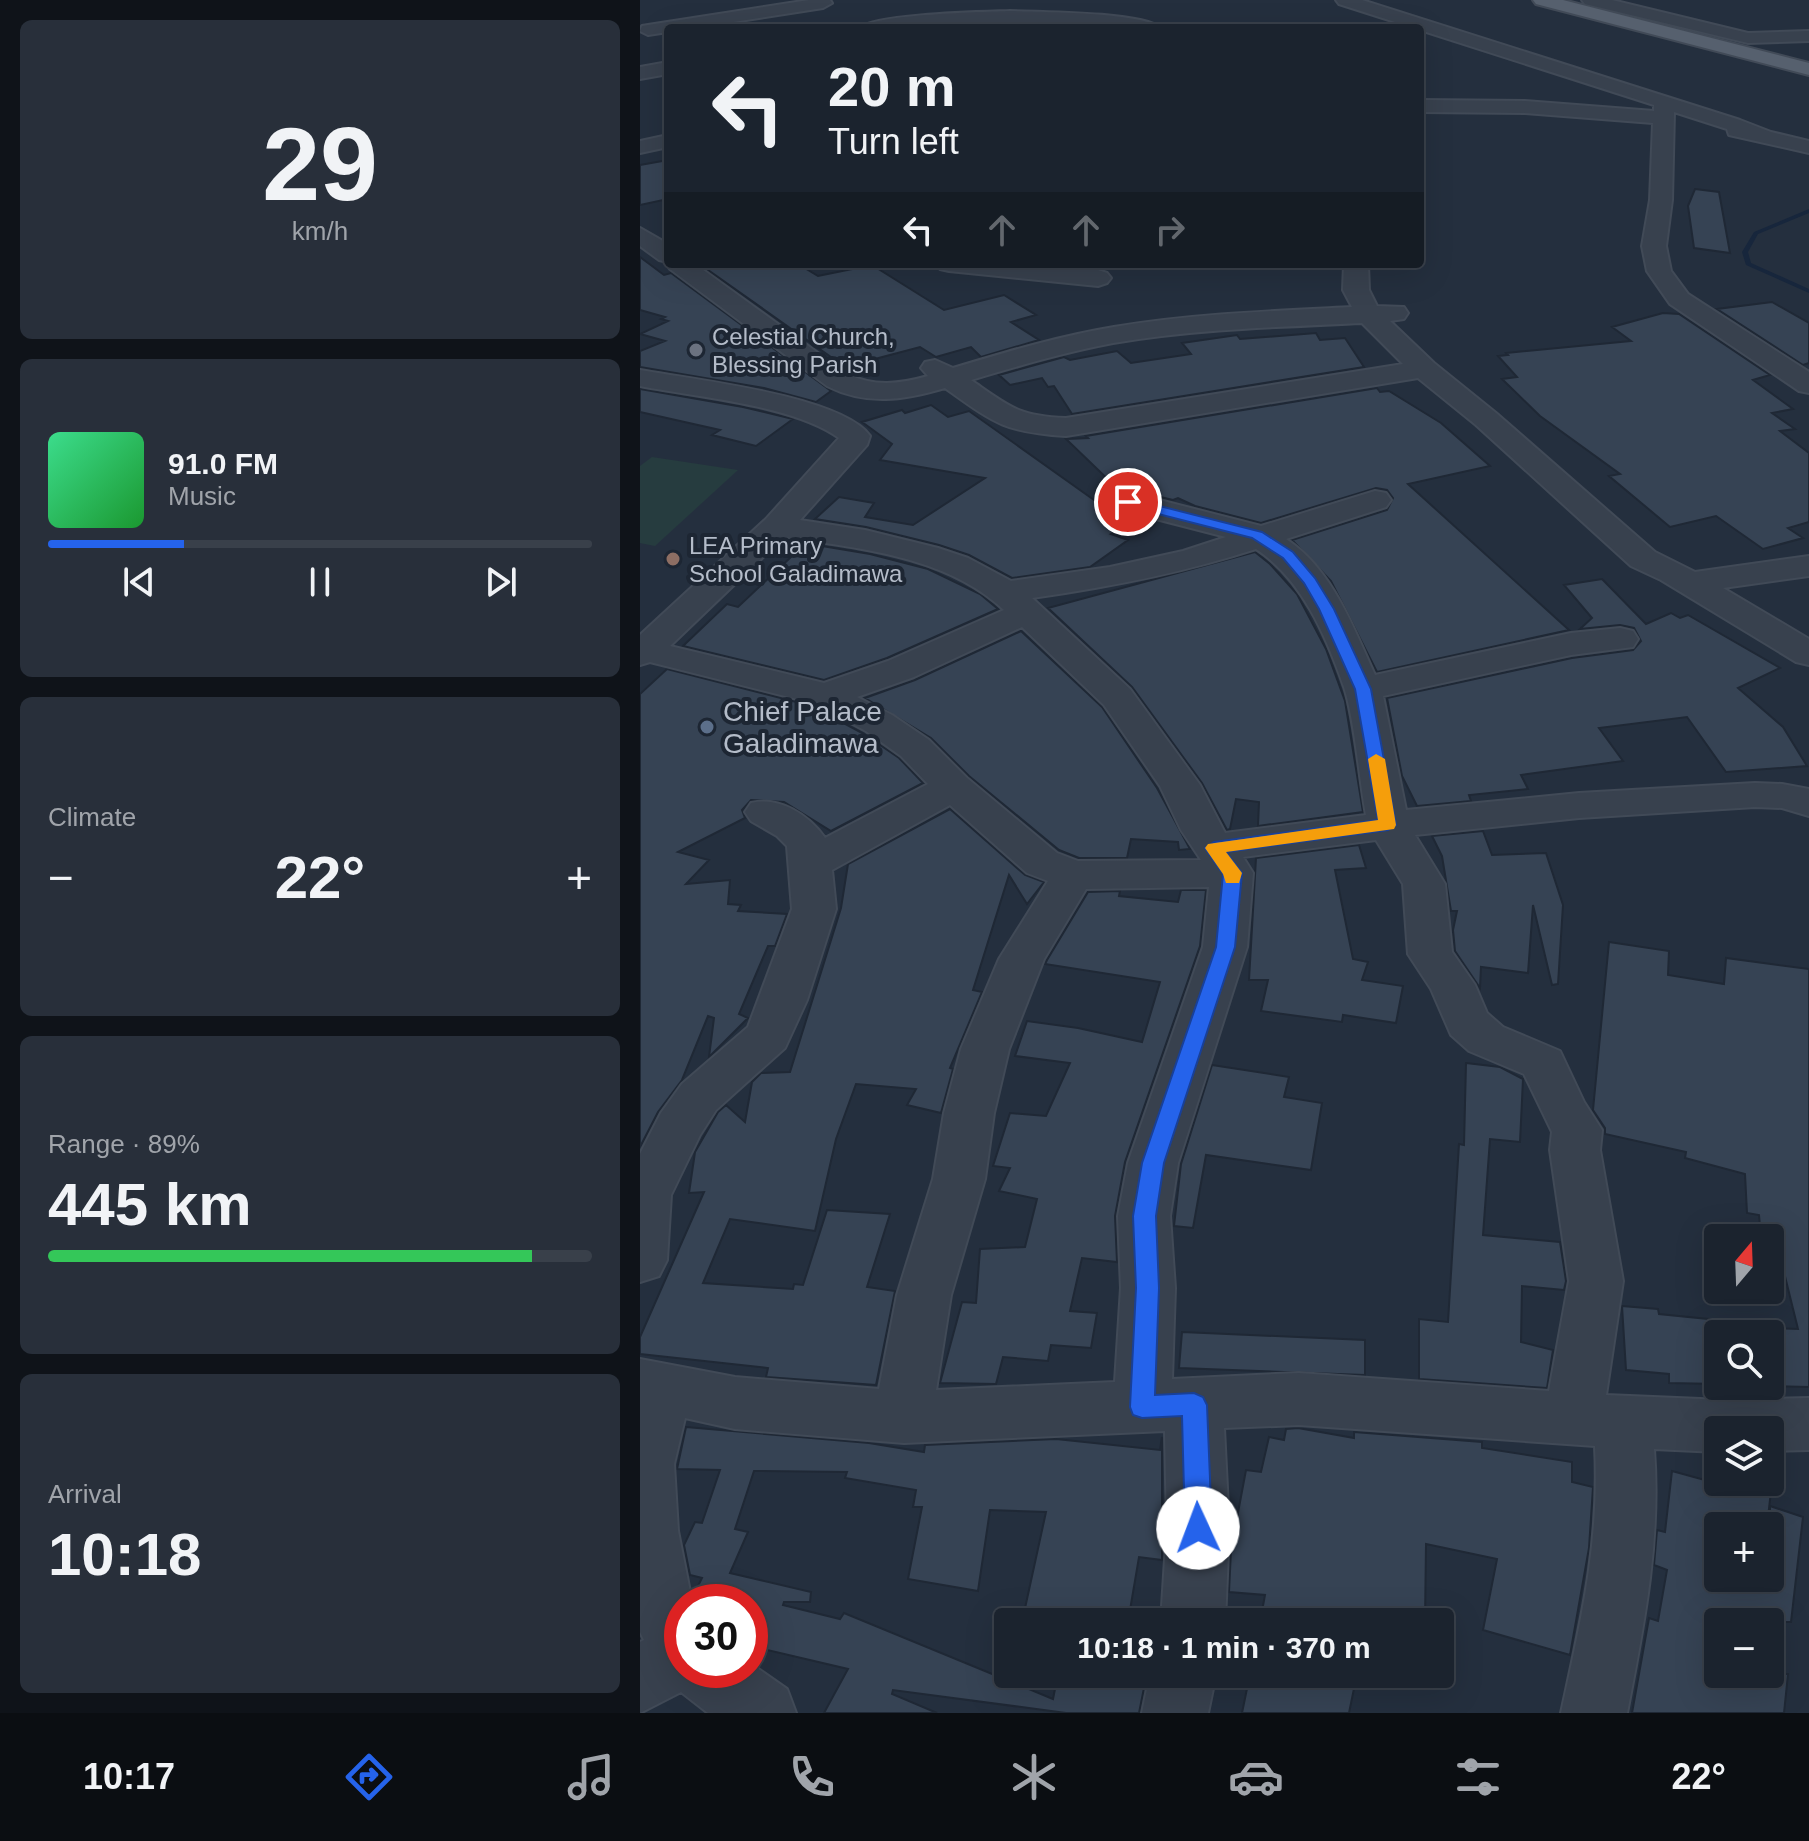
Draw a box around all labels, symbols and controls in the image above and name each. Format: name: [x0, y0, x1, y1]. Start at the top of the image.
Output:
text: 20 m: [828, 55, 956, 118]
icon: left: [696, 56, 800, 160]
text: 29: [262, 106, 378, 222]
text: Turn left: [828, 121, 959, 162]
icon: left: [896, 208, 940, 252]
icon: ahead: [980, 208, 1024, 252]
icon: ahead: [1064, 208, 1108, 252]
icon: right: [1148, 208, 1192, 252]
text: km/h: [292, 216, 348, 246]
place label: Celestial Church, Blessing Parish: [712, 323, 895, 378]
marker: Celestial Church, Blessing Parish: [687, 341, 705, 359]
text: 91.0 FM: [168, 447, 278, 480]
pin: [1094, 468, 1162, 536]
icon: arrive: [1106, 480, 1150, 524]
text: Music: [168, 481, 236, 511]
place label: LEA Primary School Galadimawa: [689, 532, 903, 587]
marker: LEA Primary School Galadimawa: [664, 550, 682, 568]
icon: previous: [117, 560, 161, 604]
icon: pause: [298, 560, 342, 604]
icon: next: [479, 560, 523, 604]
place label: Chief Palace Galadimawa: [723, 696, 882, 759]
marker: Chief Palace Galadimawa: [698, 718, 716, 736]
text: Climate: [48, 802, 136, 832]
text: 22°: [275, 844, 365, 911]
text: −: [48, 853, 74, 902]
text: +: [566, 853, 592, 902]
text: Range · 89%: [48, 1129, 200, 1159]
text: 445 km: [48, 1171, 252, 1238]
north arrow: [1704, 1224, 1784, 1304]
map controls: [1704, 1224, 1784, 1688]
button: search: [1704, 1320, 1784, 1400]
button: layers: [1704, 1416, 1784, 1496]
text: Arrival: [48, 1479, 122, 1509]
position arrow: [1156, 1486, 1240, 1570]
button: +: [1704, 1512, 1784, 1592]
text: 10:18: [48, 1521, 201, 1588]
speed limit sign: 30: [664, 1584, 768, 1688]
button: −: [1704, 1608, 1784, 1688]
text: 10:18 · 1 min · 370 m: [1077, 1631, 1371, 1664]
icon: directions: [341, 1749, 397, 1805]
icon: music: [563, 1749, 619, 1805]
icon: phone: [784, 1749, 840, 1805]
icon: climate: [1006, 1749, 1062, 1805]
icon: car: [1228, 1749, 1284, 1805]
icon: filters: [1450, 1749, 1506, 1805]
text: 10:17: [83, 1756, 175, 1797]
text: 22°: [1672, 1756, 1726, 1797]

